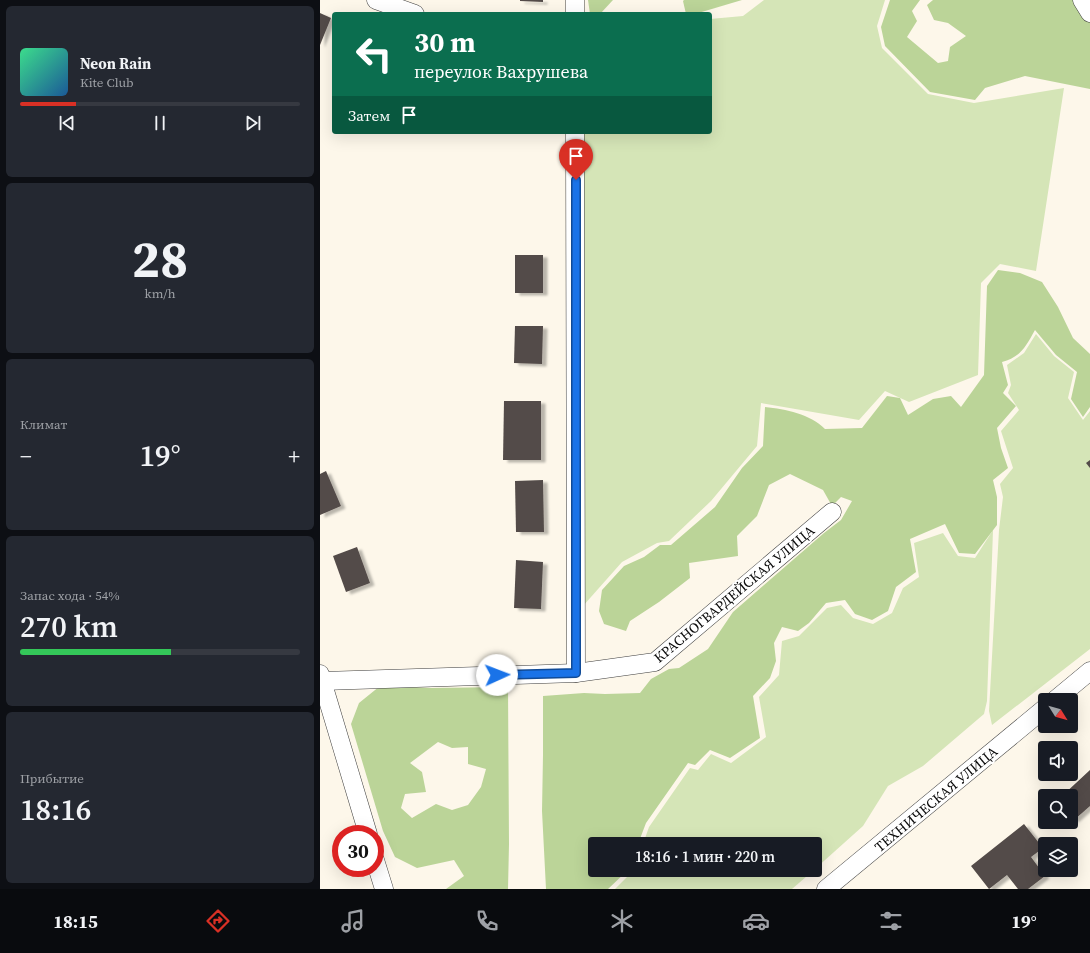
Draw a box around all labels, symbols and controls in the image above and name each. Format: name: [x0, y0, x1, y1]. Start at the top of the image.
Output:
text: 30 m: [414, 23, 476, 61]
icon: left: [348, 28, 400, 80]
text: Neon Rain: [80, 53, 151, 74]
text: переулок Вахрушева: [414, 59, 588, 84]
text: Kite Club: [80, 74, 133, 91]
icon: arrive: [398, 104, 420, 126]
text: Затем: [348, 105, 390, 126]
icon: previous: [56, 112, 78, 134]
icon: pause: [149, 112, 171, 134]
icon: next: [242, 112, 264, 134]
pin: [559, 139, 593, 180]
icon: arrive: [565, 145, 587, 167]
text: 28: [132, 223, 188, 294]
text: km/h: [145, 285, 175, 302]
text: Климат: [20, 416, 67, 433]
text: 19°: [139, 435, 181, 476]
text: −: [20, 441, 32, 471]
text: +: [288, 441, 300, 471]
street label: КРАСНОГВАРДЕЙСКАЯ УЛИЦА: [649, 520, 819, 667]
text: Запас хода · 54%: [20, 587, 120, 604]
text: 270 km: [20, 606, 118, 647]
position arrow: [476, 654, 518, 696]
north arrow: [1038, 693, 1078, 733]
map controls: [1038, 693, 1078, 877]
street label: ТЕХНИЧЕСКАЯ УЛИЦА: [870, 741, 1002, 856]
button: sound: [1038, 741, 1078, 781]
text: Прибытие: [20, 770, 84, 787]
text: 18:16: [20, 789, 91, 830]
button: search: [1038, 789, 1078, 829]
speed limit sign: 30: [332, 825, 384, 877]
button: layers: [1038, 837, 1078, 877]
text: 18:16 · 1 мин · 220 m: [635, 846, 775, 867]
icon: directions: [204, 907, 232, 935]
icon: music: [339, 907, 367, 935]
icon: phone: [473, 907, 501, 935]
icon: climate: [608, 907, 636, 935]
icon: car: [742, 907, 770, 935]
icon: filters: [877, 907, 905, 935]
text: 18:15: [53, 909, 98, 934]
text: 19°: [1011, 909, 1037, 934]

